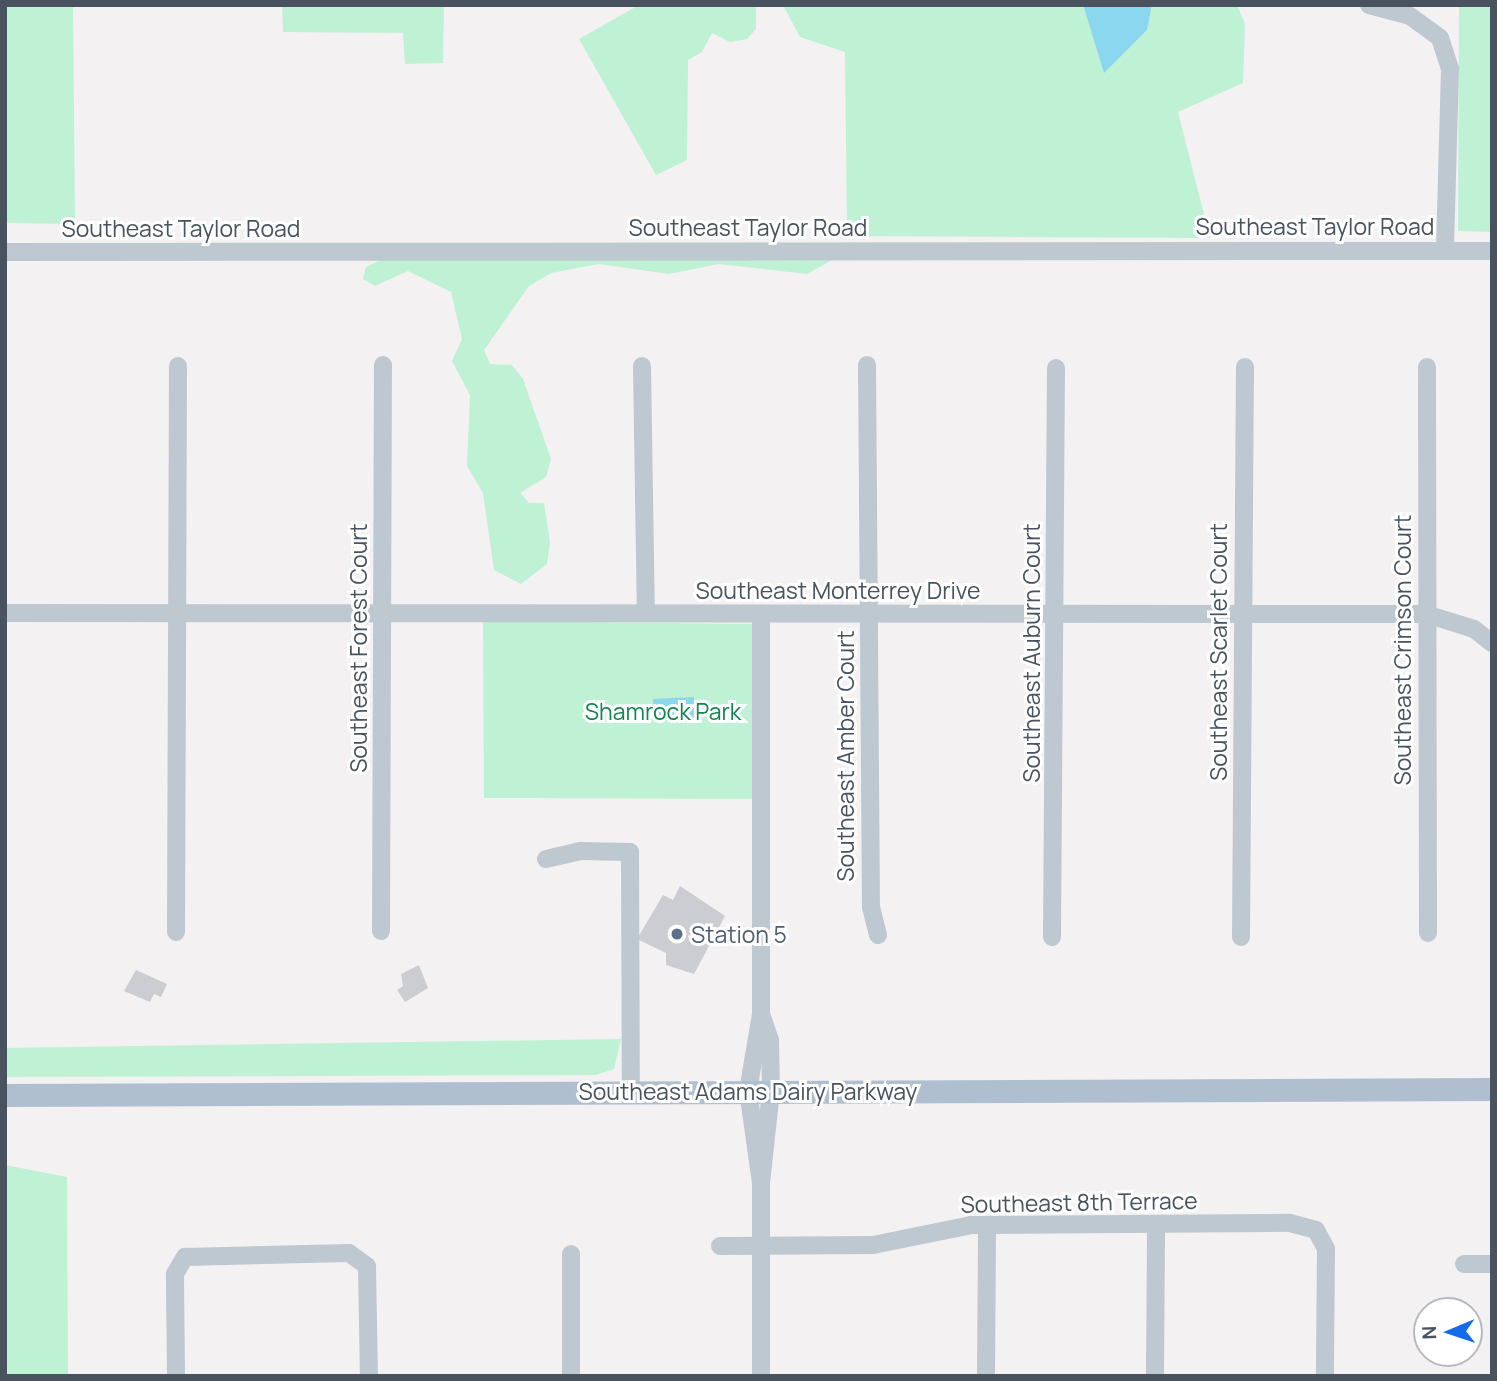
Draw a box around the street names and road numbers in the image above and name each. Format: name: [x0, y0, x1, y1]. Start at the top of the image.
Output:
street label: Southeast Taylor Road: [1196, 212, 1434, 240]
street label: Southeast Taylor Road: [629, 213, 867, 241]
street label: Southeast Taylor Road: [62, 214, 300, 242]
street label: Southeast Crimson Court: [1388, 515, 1416, 785]
street label: Southeast Forest Court: [344, 523, 372, 773]
street label: Southeast Auburn Court: [1017, 523, 1045, 783]
street label: Southeast Scarlet Court: [1204, 523, 1232, 781]
street label: Southeast Monterrey Drive: [695, 576, 981, 604]
street label: Southeast Amber Court: [831, 630, 859, 882]
street label: Southeast Adams Dairy Parkway: [579, 1077, 917, 1105]
street label: Southeast 8th Terrace: [960, 1186, 1198, 1218]

